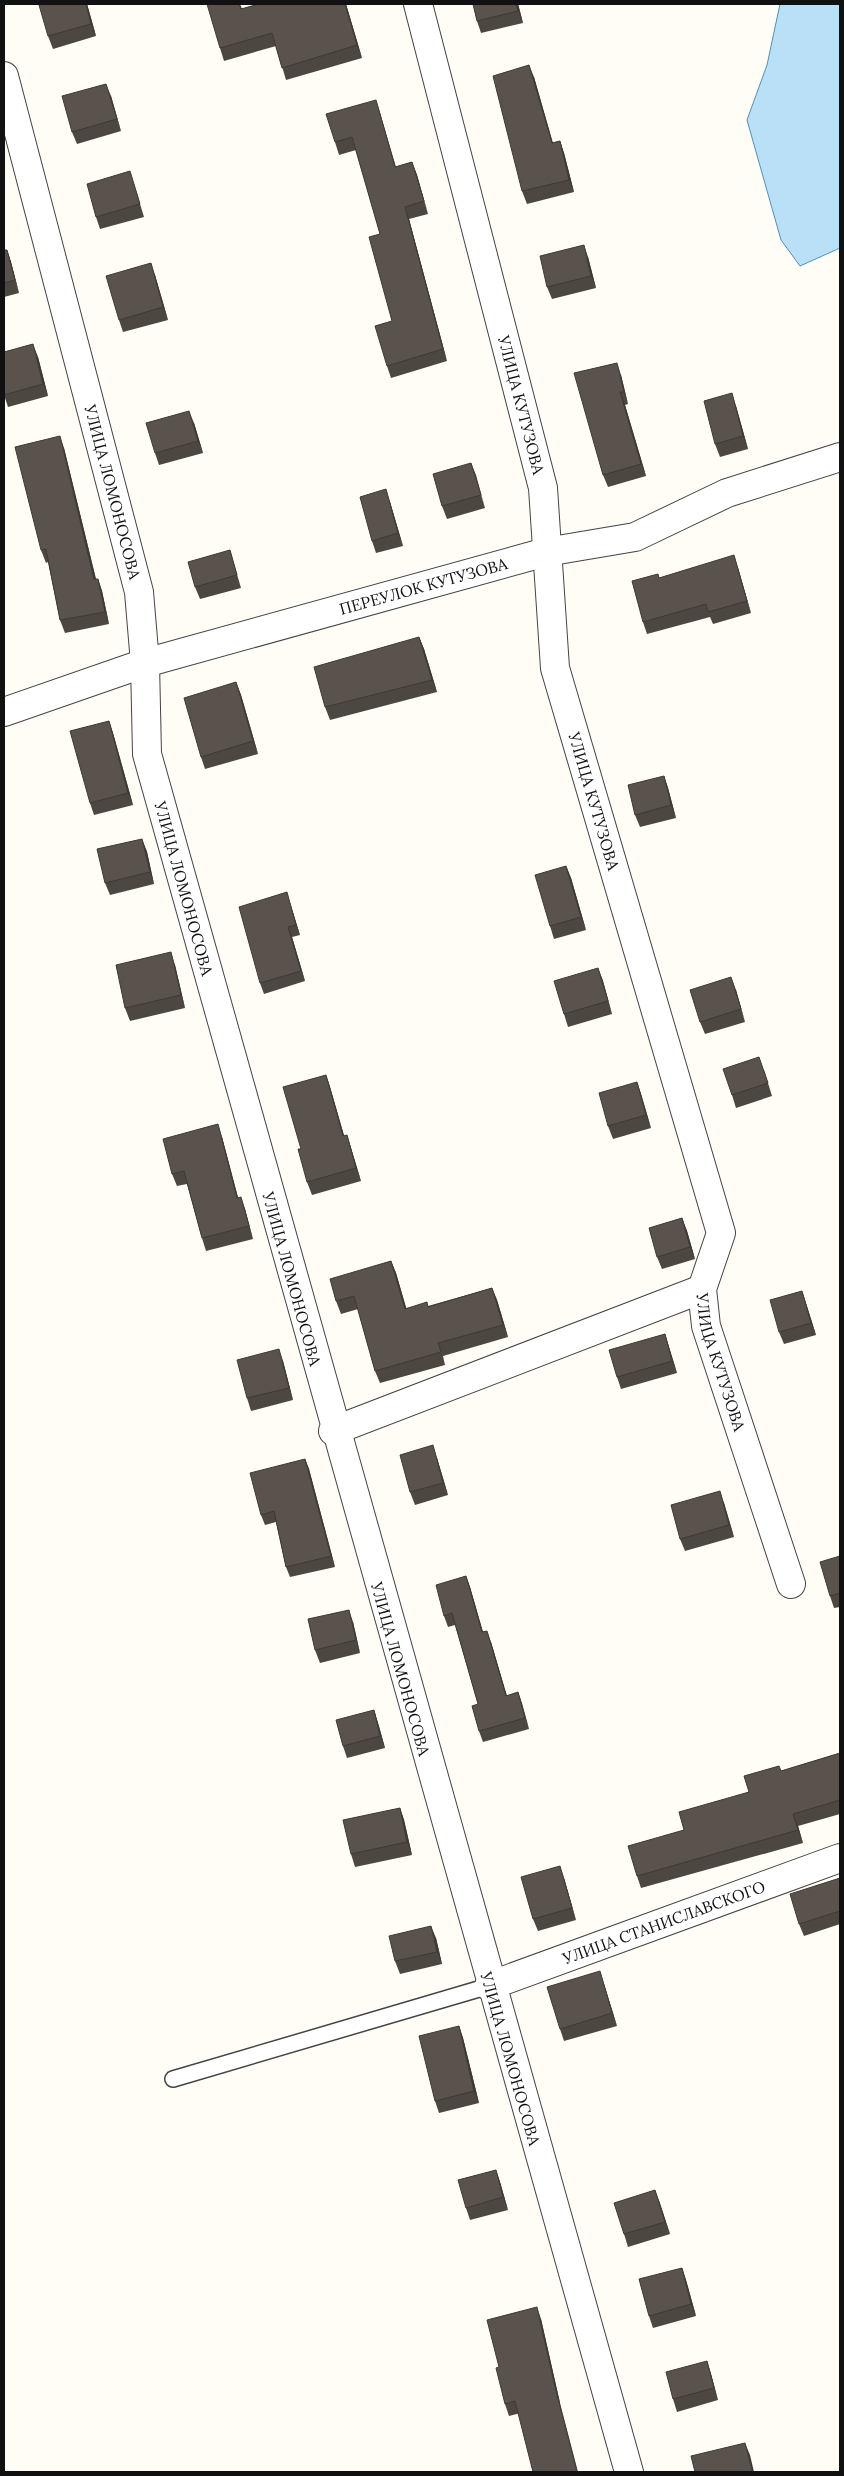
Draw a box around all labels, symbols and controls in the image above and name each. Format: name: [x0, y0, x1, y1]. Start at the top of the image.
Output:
street label: УЛИЦА КУТУЗОВА: [494, 332, 549, 477]
street label: УЛИЦА ЛОМОНОСОВА: [80, 402, 146, 582]
street label: ПЕРЕУЛОК КУТУЗОВА: [337, 553, 510, 619]
street label: УЛИЦА КУТУЗОВА: [564, 729, 624, 873]
street label: УЛИЦА ЛОМОНОСОВА: [150, 798, 218, 979]
street label: УЛИЦА ЛОМОНОСОВА: [258, 1188, 326, 1369]
street label: УЛИЦА КУТУЗОВА: [692, 1291, 750, 1434]
street label: УЛИЦА ЛОМОНОСОВА: [367, 1579, 435, 1759]
street label: УЛИЦА СТАНИСЛАВСКОГО: [559, 1876, 768, 1969]
street label: УЛИЦА ЛОМОНОСОВА: [476, 1968, 545, 2149]

